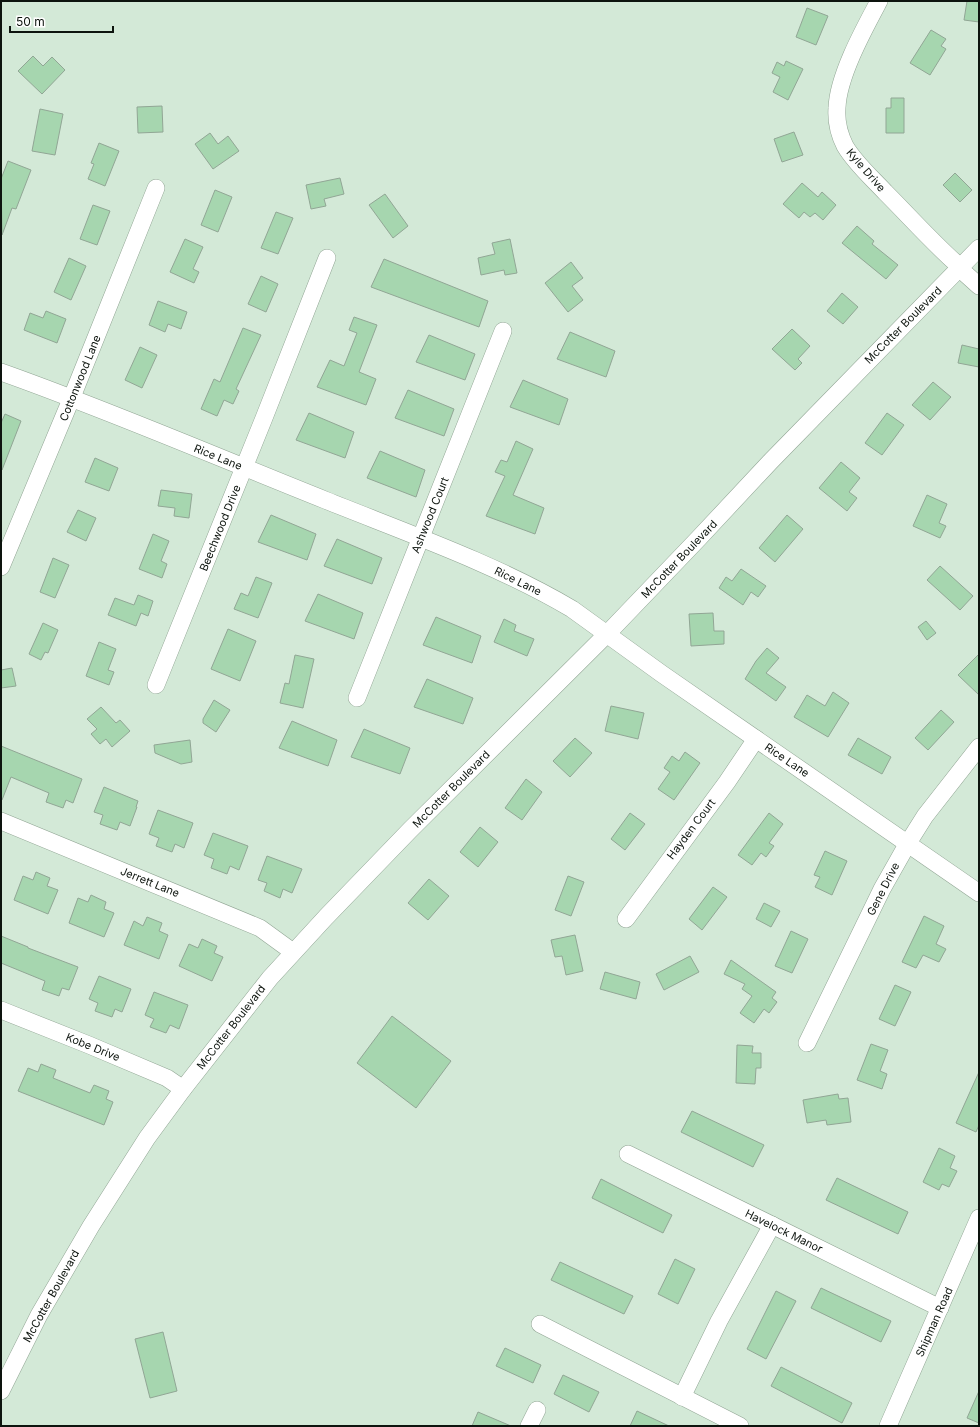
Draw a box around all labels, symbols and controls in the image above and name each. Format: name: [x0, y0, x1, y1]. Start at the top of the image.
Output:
scale bar: [10, 8, 113, 34]
text: 50 m: [16, 14, 45, 29]
street label: Kyle Drive: [843, 146, 889, 194]
street label: McCotter Boulevard: [861, 283, 945, 367]
street label: Cottonwood Lane: [56, 333, 104, 423]
street label: Rice Lane: [192, 441, 244, 473]
street label: Ashwood Court: [408, 475, 452, 555]
street label: Beechwood Drive: [196, 483, 244, 573]
street label: McCotter Boulevard: [638, 517, 720, 601]
street label: Rice Lane: [492, 564, 544, 598]
street label: Rice Lane: [762, 740, 812, 780]
street label: McCotter Boulevard: [409, 747, 493, 831]
street label: Hayden Court: [664, 796, 718, 862]
street label: Gene Drive: [864, 860, 902, 918]
street label: Jerrett Lane: [118, 864, 182, 900]
street label: McCotter Boulevard: [194, 982, 268, 1072]
street label: Kobe Drive: [64, 1030, 122, 1064]
street label: Havelock Manor: [743, 1206, 825, 1256]
street label: McCotter Boulevard: [20, 1247, 82, 1345]
street label: Shipman Road: [912, 1285, 956, 1359]

